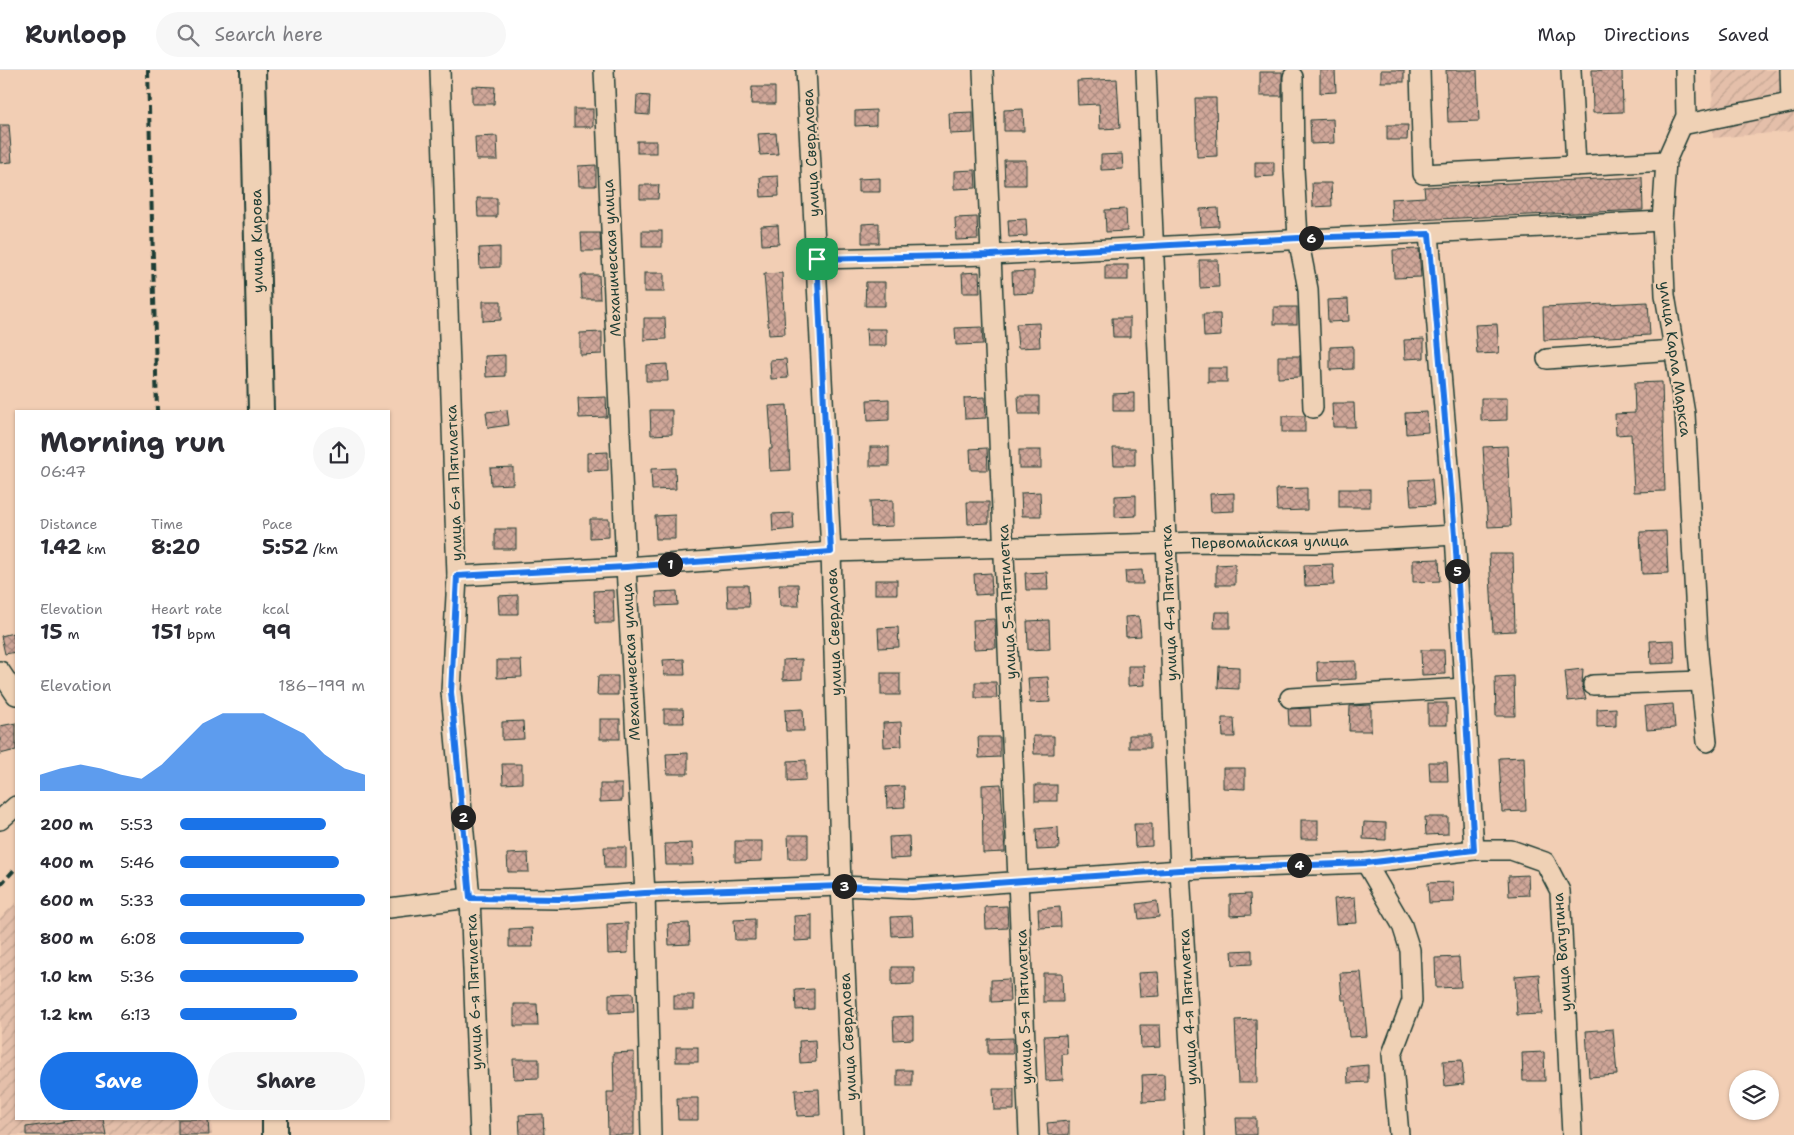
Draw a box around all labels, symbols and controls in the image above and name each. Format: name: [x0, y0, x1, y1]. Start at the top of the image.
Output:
search box: [156, 12, 506, 57]
text: Runloop: [25, 19, 126, 51]
icon: search: [174, 21, 202, 49]
text: Search here: [214, 22, 323, 47]
text: Map: [1538, 23, 1576, 47]
text: Directions: [1604, 23, 1690, 47]
text: Saved: [1718, 23, 1769, 47]
street label: улица Свердлова: [798, 88, 824, 217]
street label: Механическая улица: [598, 178, 626, 337]
street label: улица Кирова: [246, 188, 268, 293]
pin: 6: [1298, 226, 1324, 250]
text: 6: [1307, 229, 1316, 247]
pin: [796, 238, 838, 280]
icon: arrive: [803, 245, 831, 273]
street label: улица Карла Маркса: [1654, 280, 1696, 439]
street label: улица 6-я Пятилетка: [441, 404, 467, 561]
text: Morning run: [40, 423, 225, 461]
button: share: [313, 427, 365, 479]
text: 06:47: [40, 461, 86, 482]
text: Distance: [40, 515, 97, 533]
text: Time: [151, 515, 183, 533]
text: Pace: [262, 515, 293, 533]
street label: улица 5-я Пятилетка: [993, 523, 1021, 680]
street label: улица 4-я Пятилетка: [1156, 524, 1182, 682]
street label: Первомайская улица: [1191, 531, 1350, 553]
text: 1.42: [40, 533, 82, 561]
text: 8:20: [151, 533, 200, 561]
text: 5:52: [262, 533, 308, 561]
text: km: [82, 540, 106, 558]
text: /km: [308, 540, 338, 558]
pin: 1: [658, 552, 682, 576]
text: 1: [667, 555, 674, 573]
pin: 5: [1444, 558, 1470, 584]
text: 5: [1453, 562, 1462, 580]
street label: улица Свердлова: [822, 567, 846, 696]
street label: Механическая улица: [617, 582, 645, 741]
text: Elevation: [40, 600, 103, 618]
text: Heart rate: [151, 600, 222, 618]
text: kcal: [262, 600, 289, 618]
text: 15: [40, 618, 63, 646]
text: 151: [151, 618, 182, 646]
text: 99: [262, 618, 291, 646]
text: m: [63, 625, 79, 643]
text: bpm: [182, 625, 215, 643]
text: Elevation: [40, 675, 112, 696]
text: 186–199 m: [278, 675, 365, 696]
pin: 2: [450, 804, 476, 830]
text: 2: [459, 808, 468, 826]
text: 200 m: [40, 814, 93, 835]
text: 5:53: [120, 814, 154, 835]
text: 400 m: [40, 852, 94, 873]
text: 5:46: [120, 852, 155, 873]
pin: 4: [1286, 852, 1312, 878]
text: 4: [1295, 856, 1304, 874]
pin: 3: [832, 874, 856, 898]
text: 3: [840, 877, 849, 895]
text: 600 m: [40, 890, 94, 911]
text: 5:33: [120, 890, 154, 911]
street label: улица Ватутина: [1548, 891, 1576, 1012]
street label: улица 6-я Пятилетка: [461, 913, 487, 1070]
text: 800 m: [40, 928, 94, 949]
text: 6:08: [120, 928, 157, 949]
street label: улица 5-я Пятилетка: [1011, 928, 1037, 1085]
street label: улица 4-я Пятилетка: [1174, 928, 1202, 1086]
text: 1.0 km: [40, 966, 92, 987]
text: 5:36: [120, 966, 155, 987]
street label: улица Свердлова: [835, 972, 861, 1101]
text: 1.2 km: [40, 1004, 93, 1025]
text: 6:13: [120, 1004, 151, 1025]
button: Save: [40, 1052, 198, 1110]
button: Share: [208, 1052, 365, 1110]
map controls: [1729, 1070, 1779, 1120]
button: layers: [1729, 1070, 1779, 1120]

